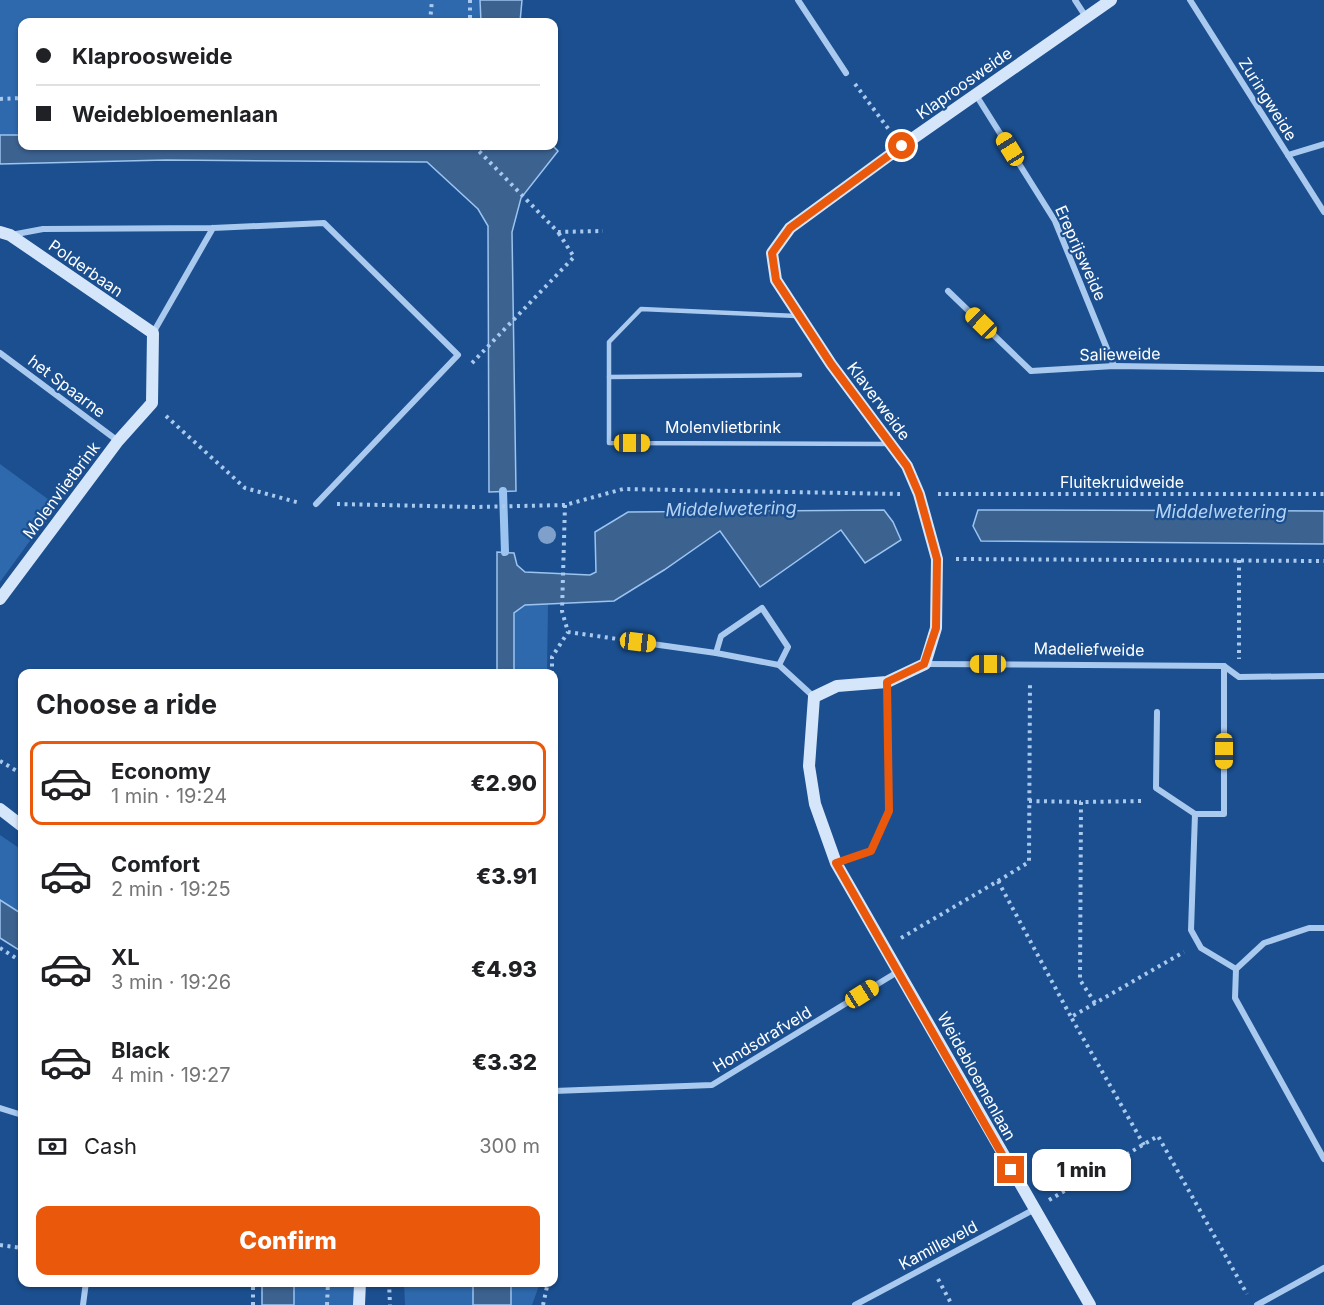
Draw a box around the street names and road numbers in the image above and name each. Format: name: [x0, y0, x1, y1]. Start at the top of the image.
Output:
street label: Klaproosweide: [912, 43, 1016, 123]
street label: Zuringweide: [1235, 54, 1301, 144]
street label: Ereprijsweide: [1051, 202, 1111, 304]
street label: Polderbaan: [45, 235, 127, 301]
street label: Salieweide: [1079, 343, 1161, 365]
street label: het Spaarne: [24, 350, 110, 422]
street label: Klaverweide: [843, 358, 915, 444]
street label: Molenvlietbrink: [665, 417, 781, 437]
street label: Molenvlietbrink: [18, 437, 104, 542]
street label: Fluitekruidweide: [1060, 472, 1184, 492]
street label: Madeliefweide: [1033, 638, 1145, 660]
street label: Hondsdrafveld: [709, 1002, 815, 1076]
street label: Weidebloemenlaan: [933, 1008, 1021, 1144]
street label: Kamilleveld: [895, 1216, 981, 1274]

